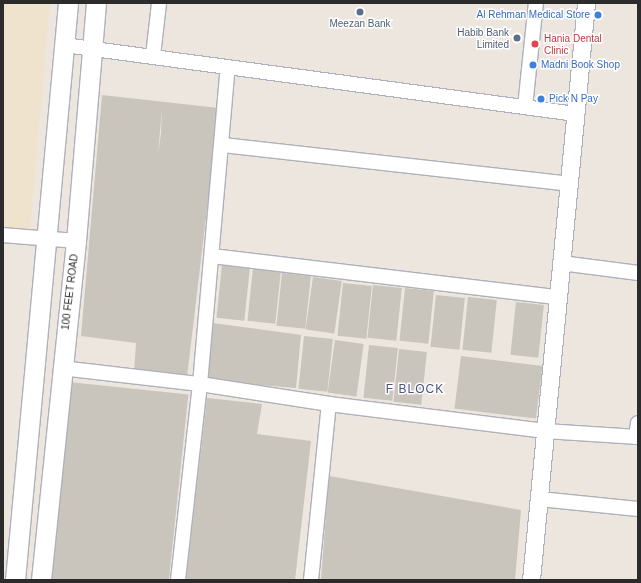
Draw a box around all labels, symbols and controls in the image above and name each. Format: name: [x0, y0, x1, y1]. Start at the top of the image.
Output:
marker: Meezan Bank: [355, 7, 365, 17]
place label: Al Rehman Medical Store: [477, 9, 590, 21]
marker: Al Rehman Medical Store: [593, 10, 603, 20]
place label: Meezan Bank: [329, 18, 391, 30]
place label: Habib Bank Limited: [457, 26, 509, 50]
place label: Hania Dental Clinic: [544, 32, 602, 56]
marker: Habib Bank Limited: [512, 33, 522, 43]
marker: Hania Dental Clinic: [529, 38, 541, 50]
place label: Madni Book Shop: [541, 59, 620, 71]
marker: Madni Book Shop: [528, 60, 538, 70]
place label: Pick N Pay: [549, 93, 598, 105]
marker: Pick N Pay: [536, 94, 546, 104]
street label: 100 FEET ROAD: [59, 253, 81, 331]
district label: F BLOCK: [386, 383, 444, 397]

